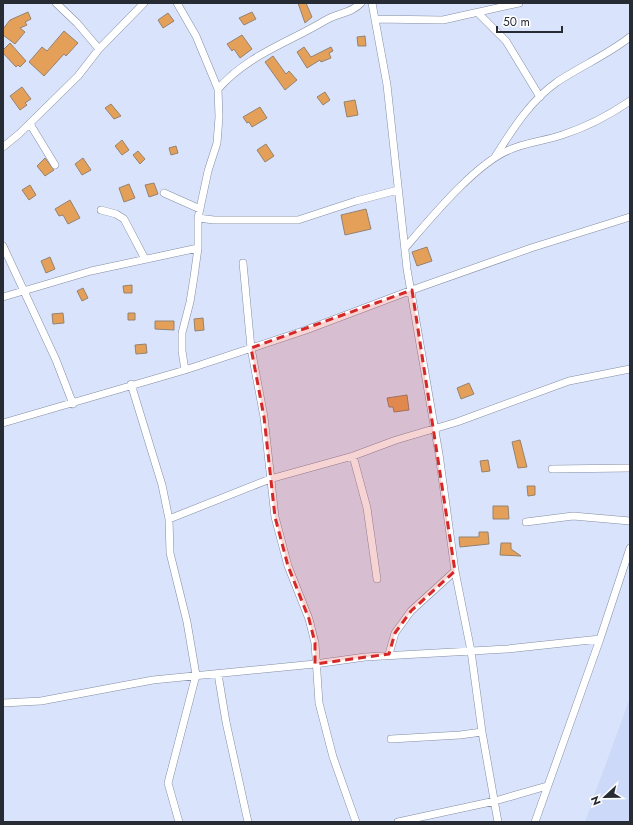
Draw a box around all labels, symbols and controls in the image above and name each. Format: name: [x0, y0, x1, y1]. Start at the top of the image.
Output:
scale bar: [497, 8, 562, 34]
text: 50 m: [503, 13, 530, 31]
north arrow: [585, 777, 625, 817]
text: N: [587, 794, 605, 808]

